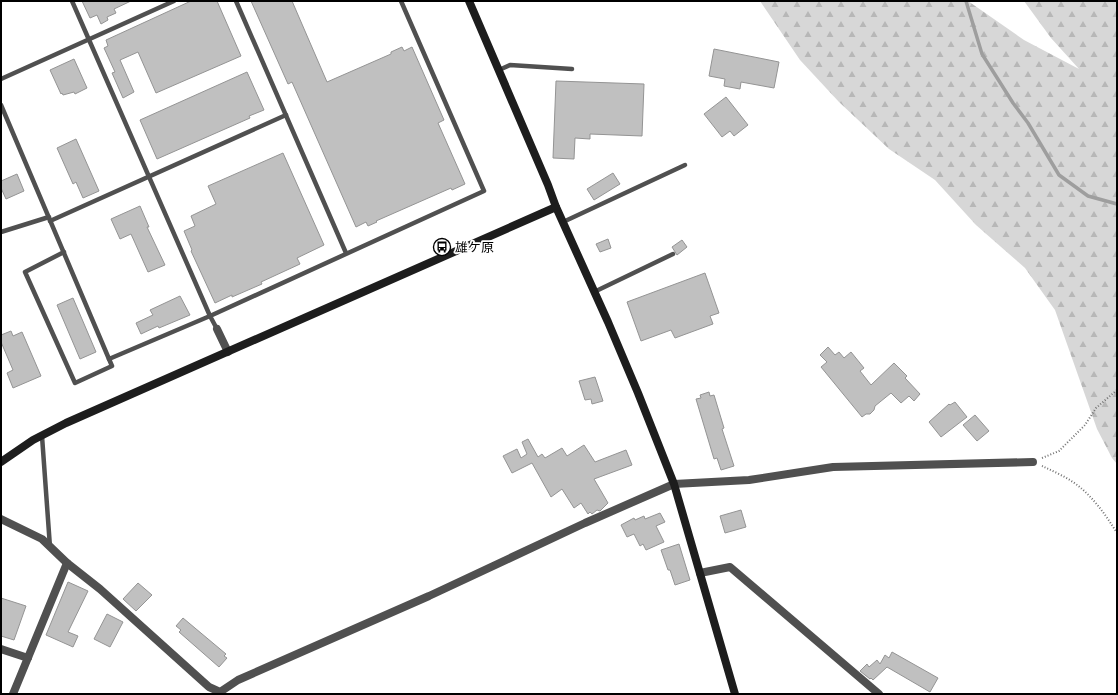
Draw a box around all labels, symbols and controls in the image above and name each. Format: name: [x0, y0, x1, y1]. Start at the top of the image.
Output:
bus stop icon: 雄ケ原: [432, 237, 452, 257]
place label: 雄ケ原: [455, 239, 494, 255]

